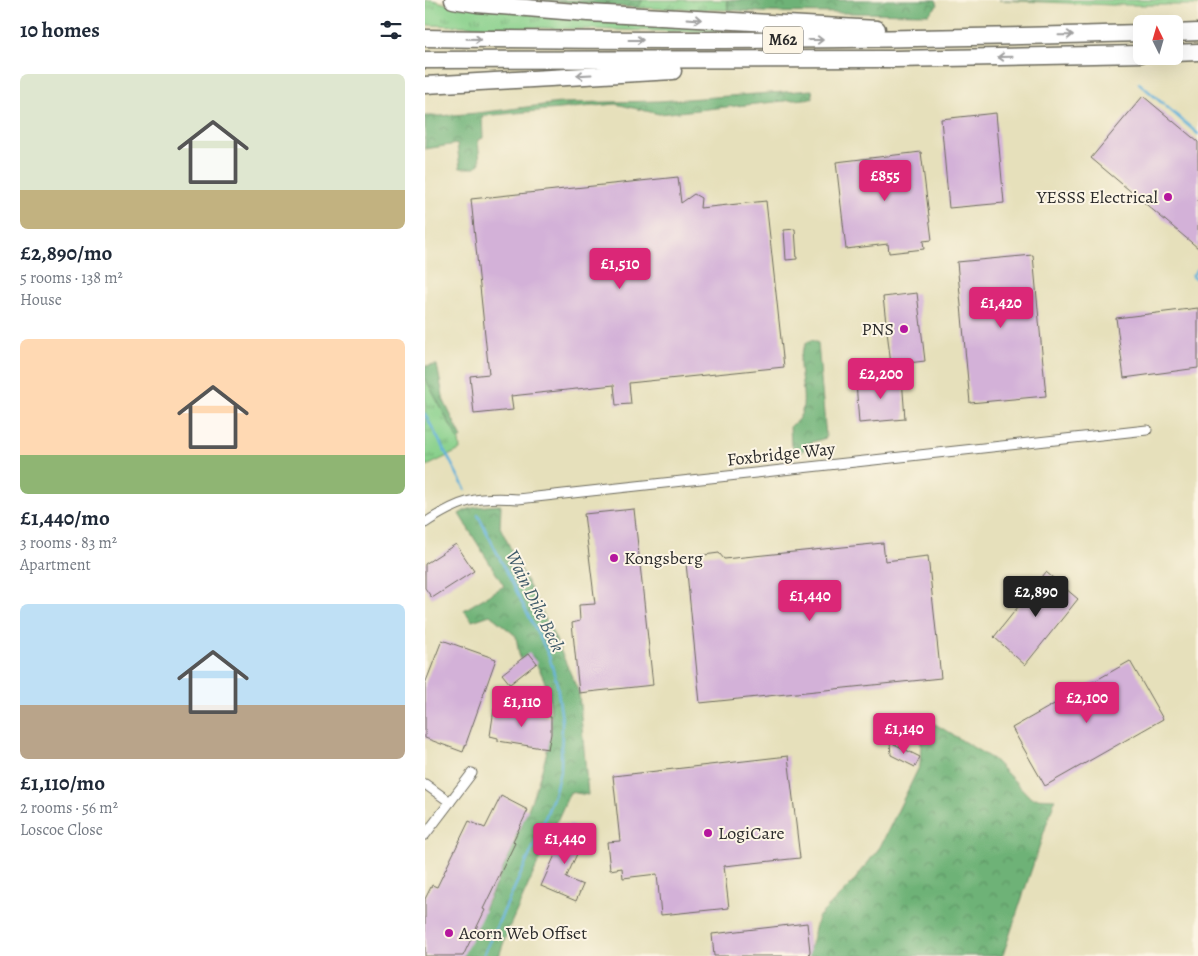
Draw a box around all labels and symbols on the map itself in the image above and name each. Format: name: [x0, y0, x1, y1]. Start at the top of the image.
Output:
one-way arrow: [685, 15, 701, 24]
north arrow: [1133, 15, 1183, 65]
road number: M62: [763, 26, 803, 54]
one-way arrow: [1058, 31, 1074, 40]
one-way arrow: [465, 34, 481, 44]
one-way arrow: [628, 35, 644, 45]
one-way arrow: [808, 35, 824, 45]
one-way arrow: [997, 52, 1014, 62]
one-way arrow: [576, 71, 592, 80]
pin: £855: [855, 160, 915, 202]
place label: YESSS Electrical: [1036, 185, 1159, 209]
marker: YESSS Electrical: [1162, 191, 1174, 203]
pin: £1,510: [579, 248, 661, 290]
pin: £1,420: [960, 286, 1042, 329]
place label: PNS: [862, 317, 894, 341]
marker: PNS: [898, 323, 910, 335]
pin: £2,200: [840, 358, 922, 400]
street label: Foxbridge Way: [726, 436, 837, 472]
water label: Wain Dike Beck: [499, 546, 571, 656]
place label: Kongsberg: [624, 546, 703, 570]
marker: Kongsberg: [608, 552, 620, 564]
pin: £2,890: [995, 576, 1077, 618]
pin: £1,440: [769, 580, 851, 622]
pin: £2,100: [1046, 682, 1128, 724]
pin: £1,110: [481, 686, 563, 728]
pin: £1,140: [863, 712, 945, 755]
place label: LogiCare: [718, 821, 785, 845]
pin: £1,440: [524, 822, 606, 865]
marker: LogiCare: [702, 827, 714, 839]
place label: Acorn Web Offset: [458, 921, 587, 945]
marker: Acorn Web Offset: [443, 927, 455, 939]

